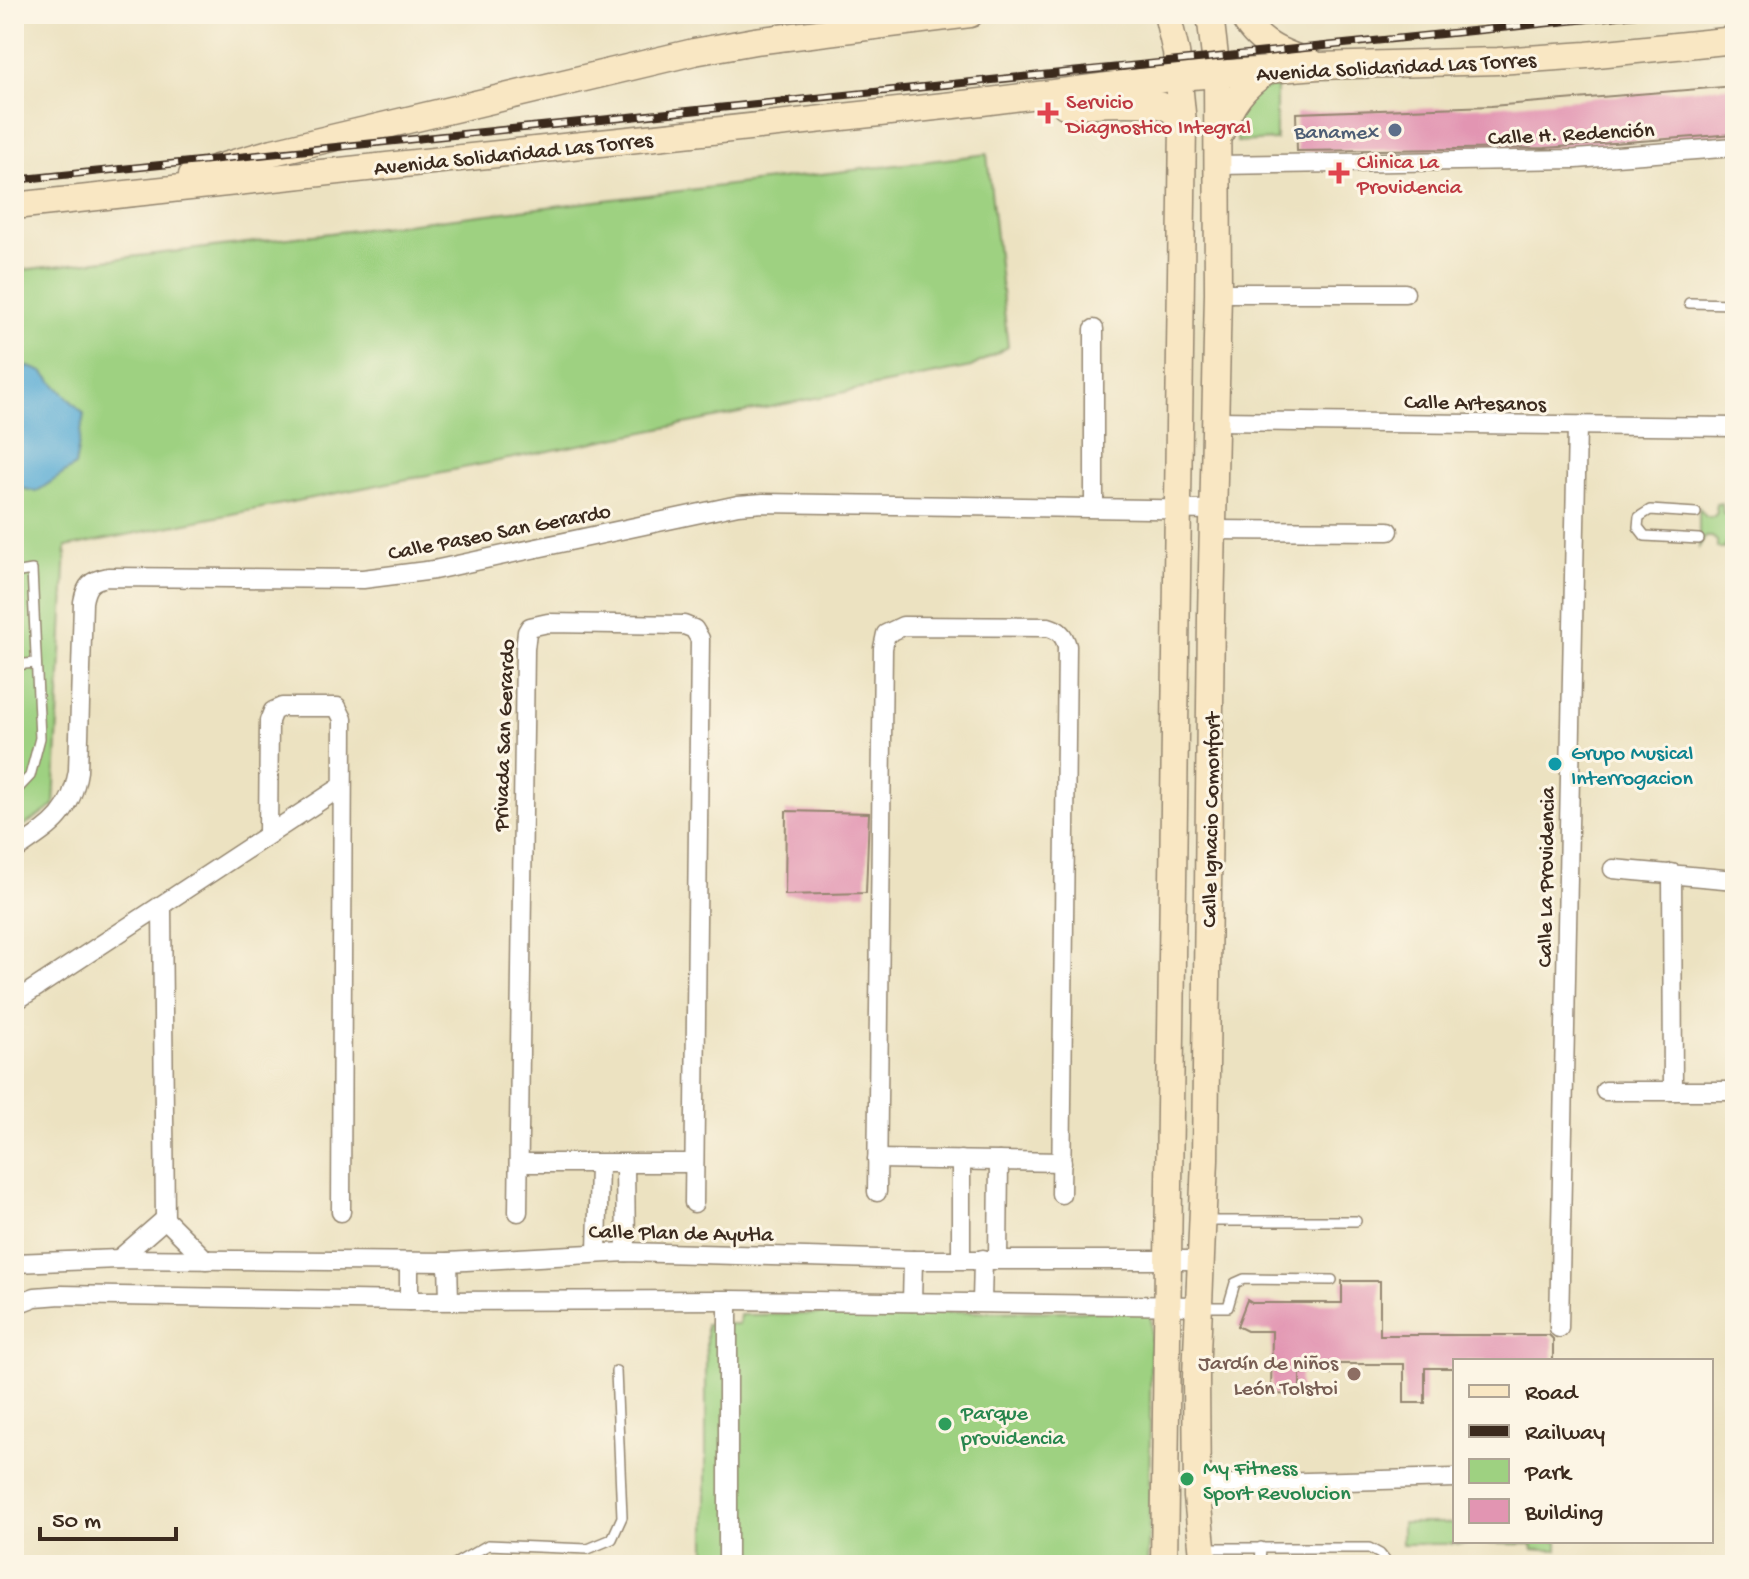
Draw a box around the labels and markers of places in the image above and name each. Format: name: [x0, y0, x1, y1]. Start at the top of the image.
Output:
place label: Servicio Diagnostico Integral: [1064, 91, 1251, 142]
marker: Servicio Diagnostico Integral: [1037, 102, 1059, 124]
place label: Banamex: [1293, 121, 1379, 147]
marker: Banamex: [1386, 121, 1404, 139]
place label: Clinica La Providencia: [1356, 151, 1463, 202]
marker: Clinica La Providencia: [1328, 162, 1350, 184]
place label: Grupo Musical Interrogacion: [1571, 742, 1694, 793]
marker: Grupo Musical Interrogacion: [1546, 755, 1564, 773]
place label: Jardín de niños León Tolstoi: [1198, 1352, 1339, 1403]
marker: Jardín de niños León Tolstoi: [1345, 1365, 1363, 1383]
place label: Parque providencia: [960, 1402, 1065, 1453]
marker: Parque providencia: [936, 1415, 954, 1433]
place label: My Fitness Sport Revolucion: [1203, 1457, 1351, 1508]
marker: My Fitness Sport Revolucion: [1178, 1470, 1196, 1488]

